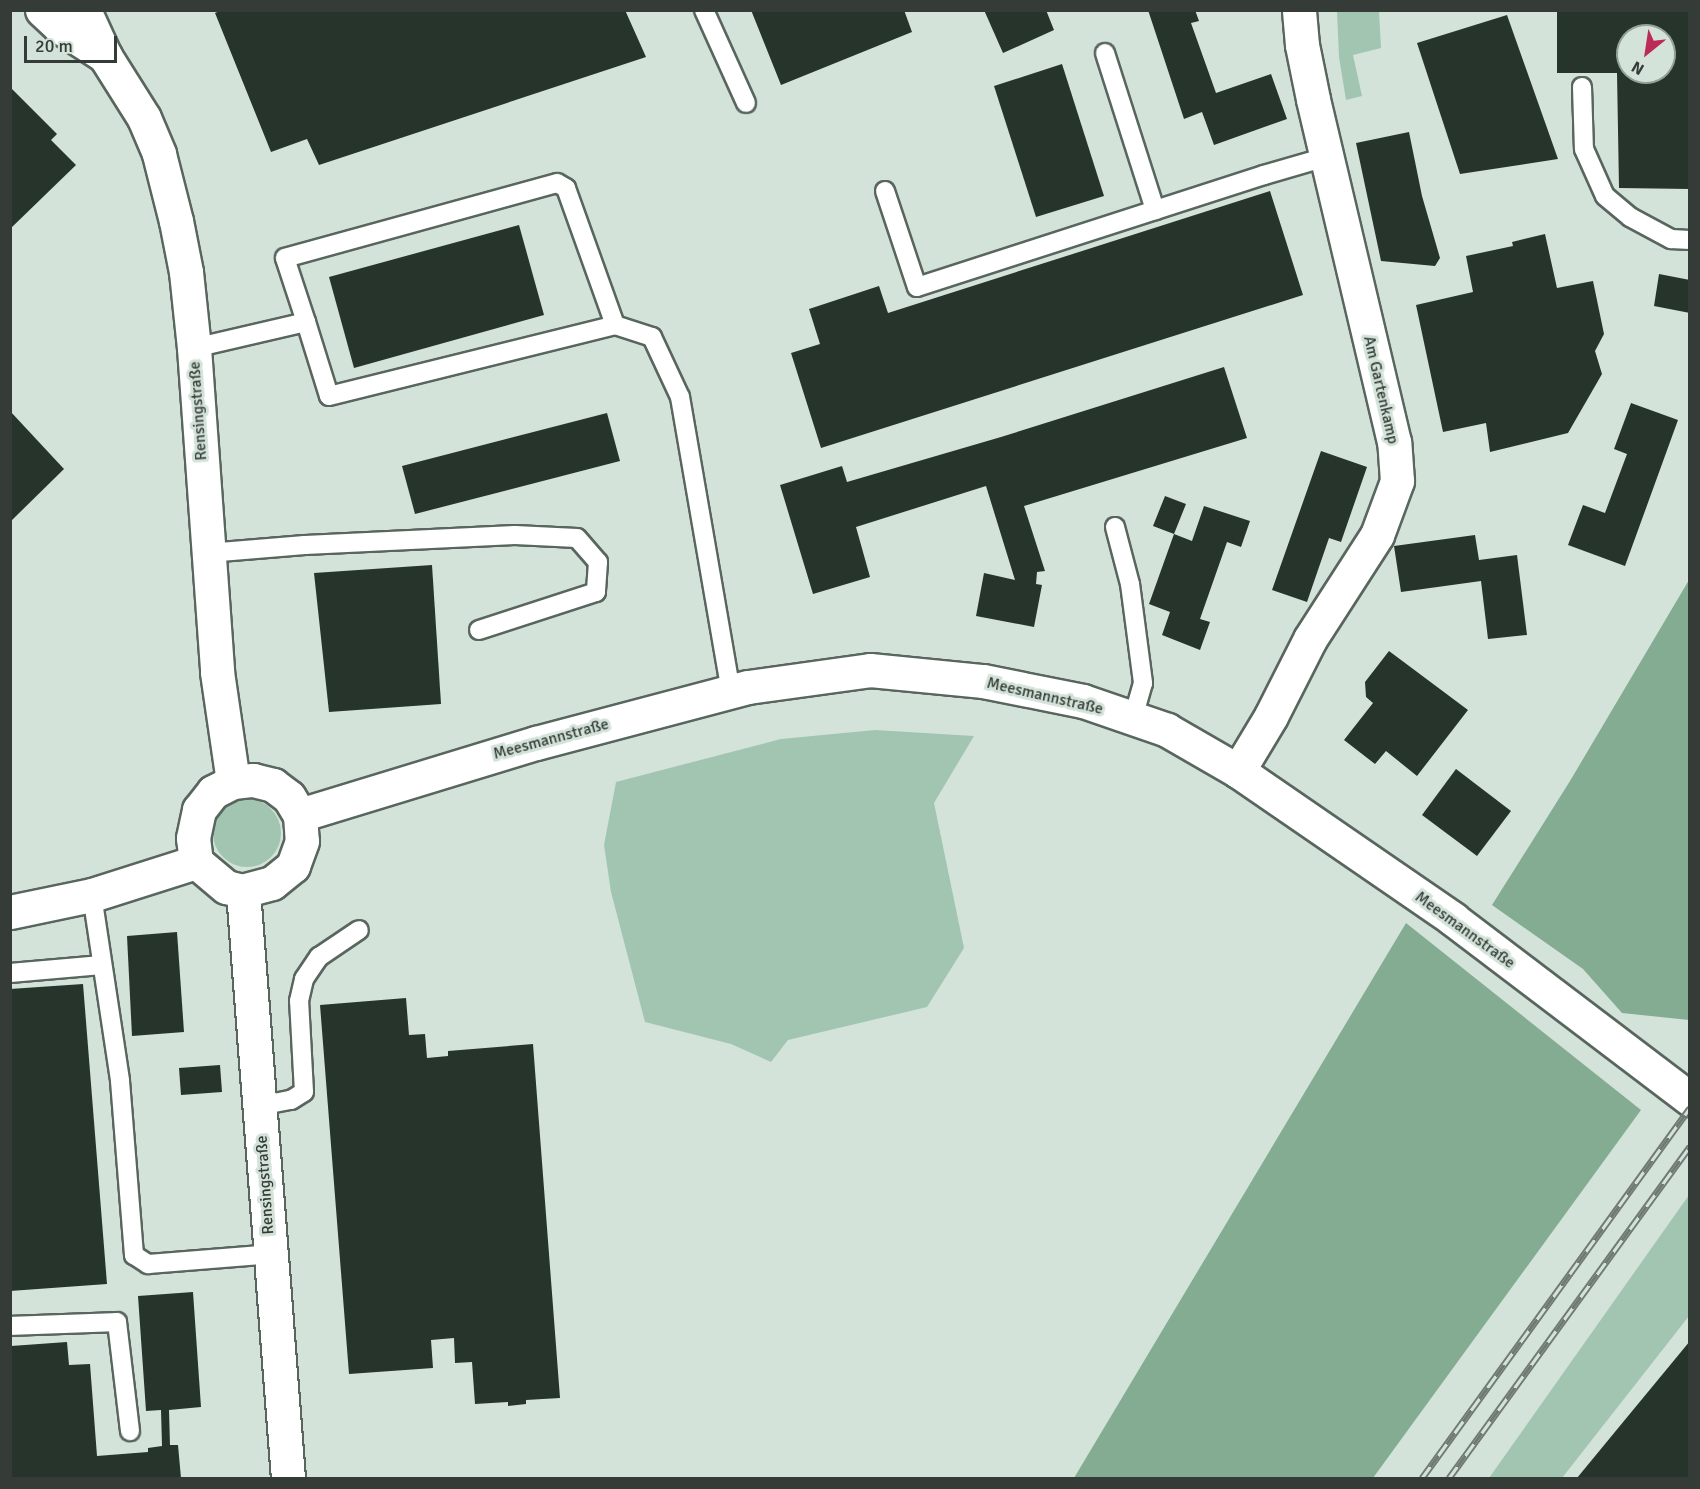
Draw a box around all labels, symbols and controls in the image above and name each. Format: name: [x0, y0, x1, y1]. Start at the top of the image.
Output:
scale bar: [27, 24, 120, 62]
north arrow: [1616, 24, 1676, 84]
text: 20 m: [35, 35, 73, 57]
text: N: [1628, 56, 1648, 79]
street label: Am Gartenkamp: [1359, 334, 1403, 446]
street label: Rensingstraße: [185, 361, 211, 461]
street label: Meesmannstraße: [985, 673, 1105, 719]
street label: Meesmannstraße: [491, 714, 611, 764]
street label: Meesmannstraße: [1411, 887, 1519, 973]
street label: Rensingstraße: [252, 1135, 278, 1235]

